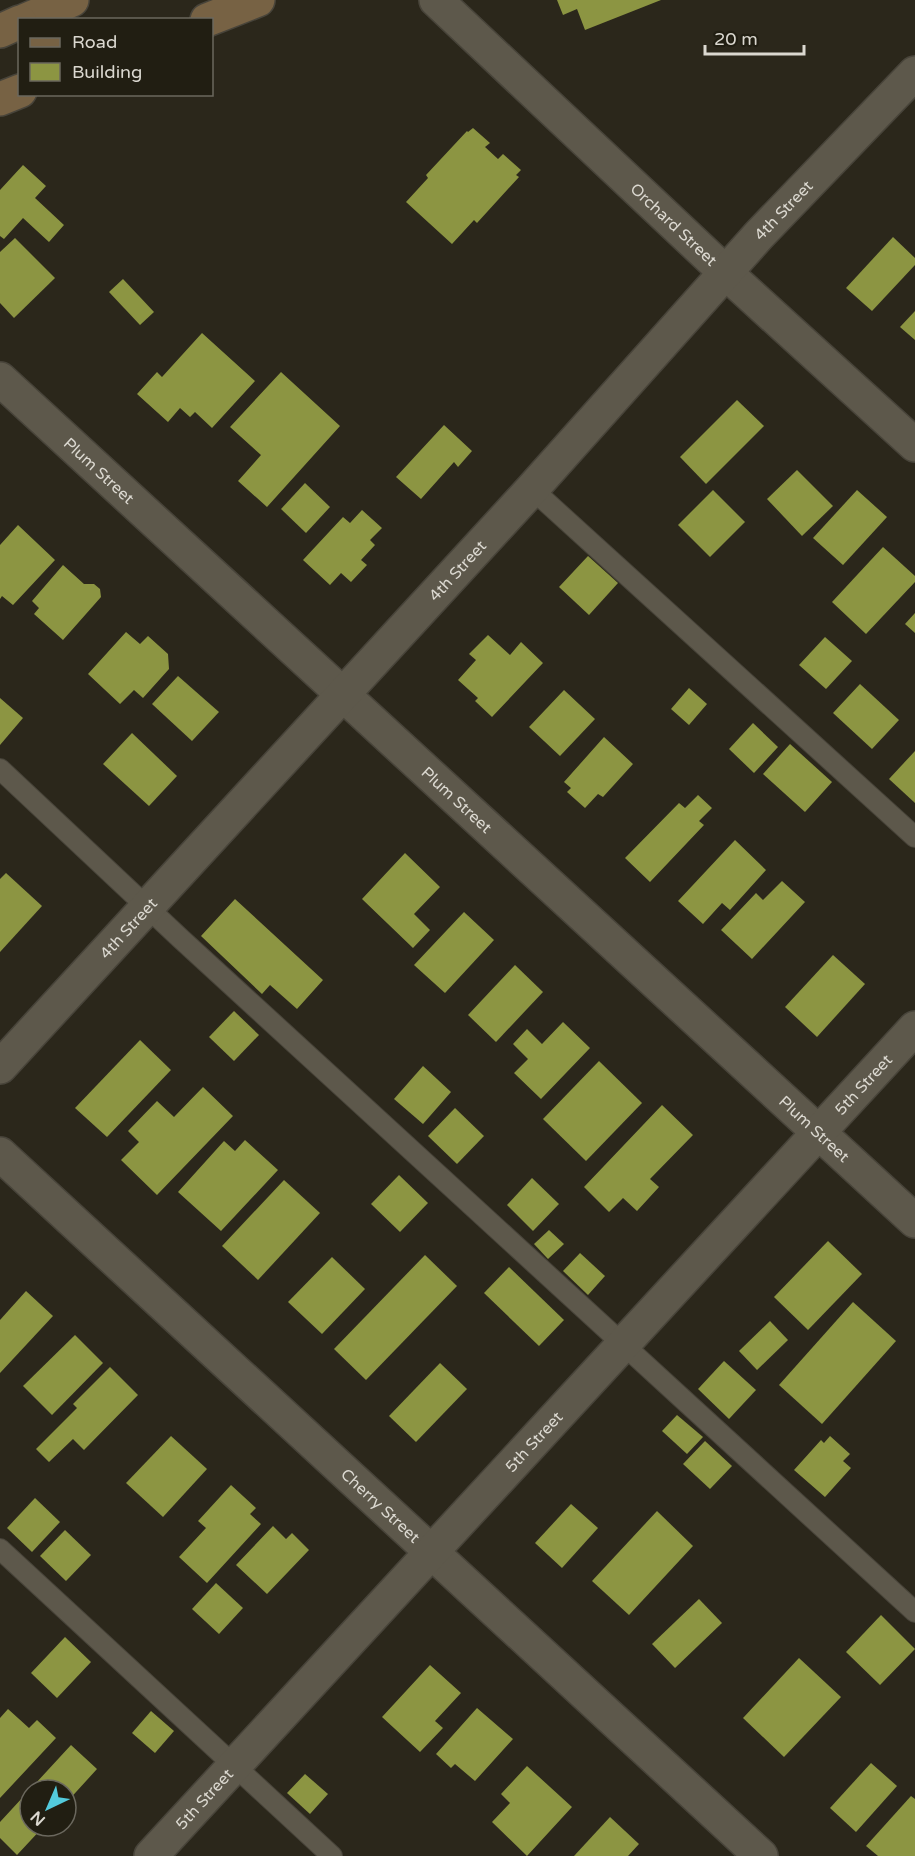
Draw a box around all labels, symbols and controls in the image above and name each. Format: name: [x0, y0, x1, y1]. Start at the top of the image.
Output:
legend: [18, 18, 213, 96]
scale bar: [705, 18, 804, 56]
text: 20 m: [714, 28, 758, 50]
text: Road: [72, 31, 117, 53]
text: Building: [72, 61, 142, 83]
street label: 4th Street: [750, 176, 817, 245]
street label: Orchard Street: [626, 179, 721, 271]
street label: Plum Street: [59, 434, 138, 509]
street label: 4th Street: [425, 536, 491, 606]
street label: Plum Street: [417, 763, 496, 838]
street label: 4th Street: [96, 894, 162, 963]
street label: 5th Street: [831, 1050, 897, 1120]
street label: Plum Street: [774, 1092, 853, 1167]
street label: 5th Street: [501, 1408, 567, 1477]
street label: Cherry Street: [336, 1464, 424, 1547]
street label: 5th Street: [172, 1765, 238, 1834]
north arrow: [18, 1778, 78, 1838]
text: N: [27, 1806, 50, 1830]

